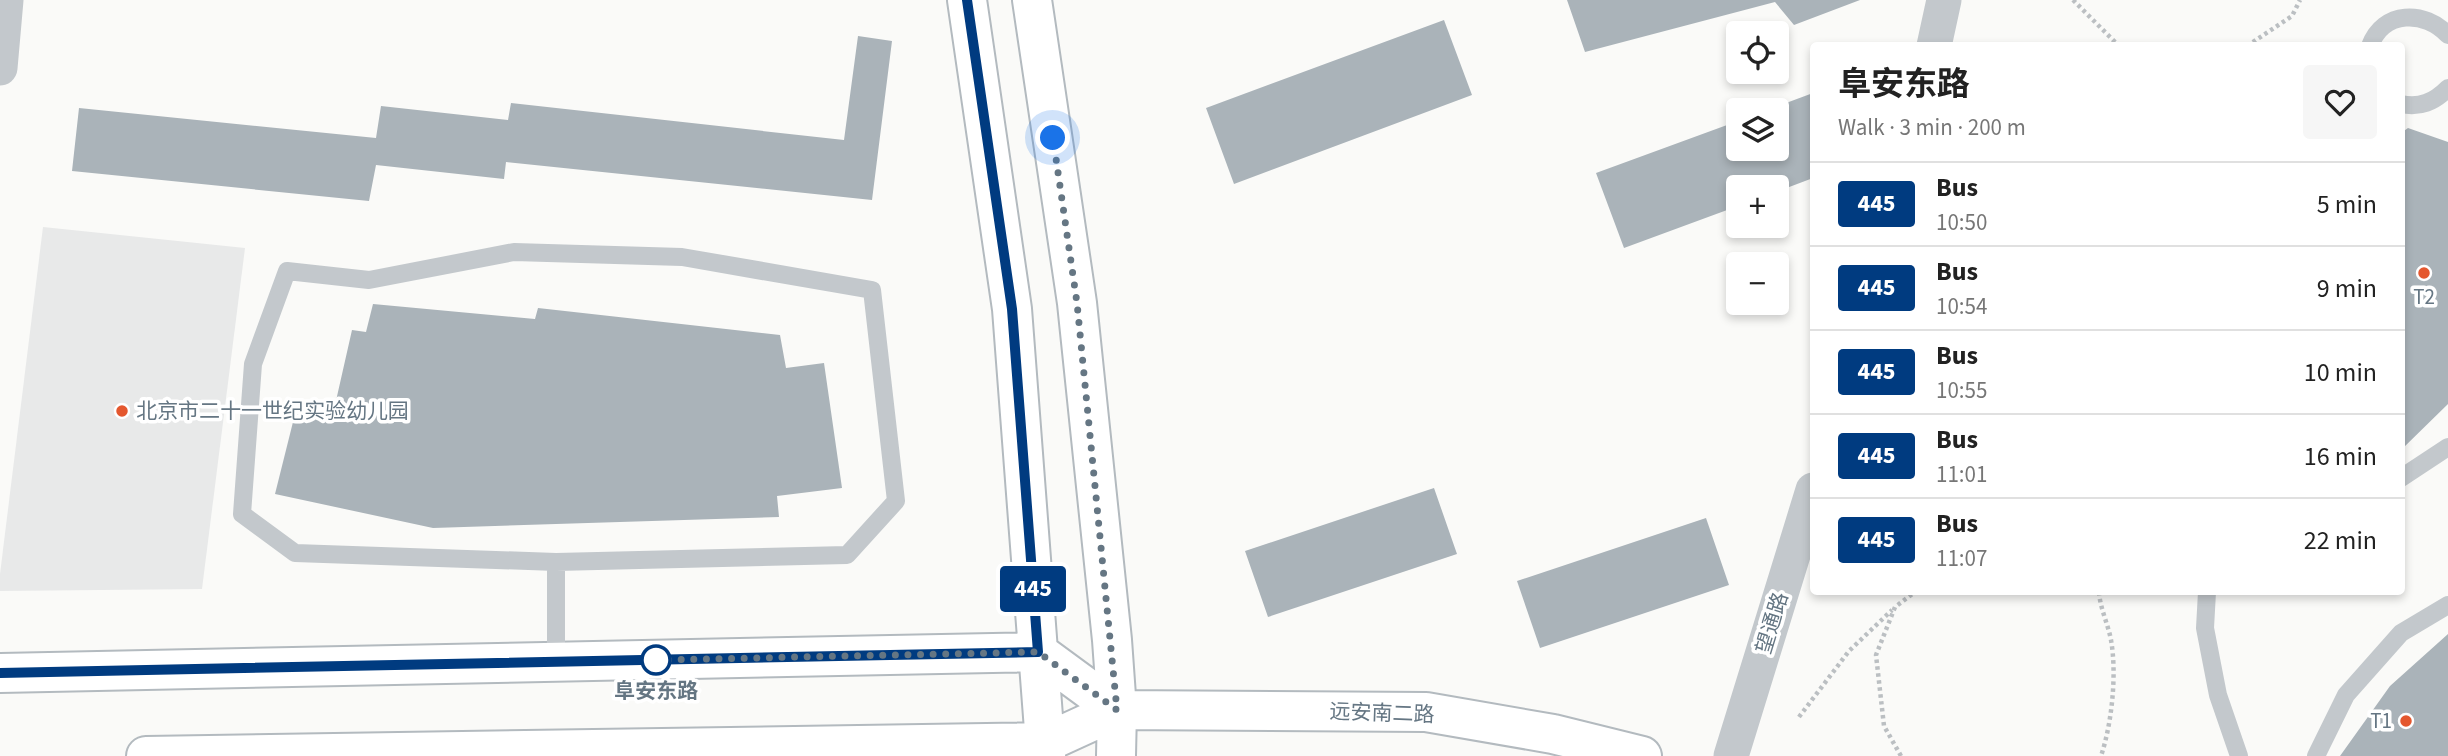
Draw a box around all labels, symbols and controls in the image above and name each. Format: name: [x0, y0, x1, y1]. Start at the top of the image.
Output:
map controls: [1726, 21, 1789, 315]
button: locate: [1726, 21, 1789, 84]
text: 阜安东路: [1838, 61, 1970, 108]
button: heart: [2303, 65, 2377, 139]
button: layers: [1726, 98, 1789, 161]
text: Walk · 3 min · 200 m: [1838, 111, 2026, 144]
your location: [1035, 120, 1070, 155]
text: Bus: [1936, 169, 1978, 206]
button: +: [1726, 175, 1789, 238]
text: 445: [1857, 186, 1896, 221]
text: 5 min: [2317, 186, 2377, 223]
text: 10:50: [1936, 206, 1987, 239]
button: −: [1726, 252, 1789, 315]
text: Bus: [1936, 253, 1978, 290]
marker: T2: [2416, 265, 2432, 281]
text: 445: [1857, 270, 1896, 305]
text: 9 min: [2317, 270, 2377, 307]
place label: T2: [2413, 282, 2435, 312]
text: 10:54: [1936, 290, 1987, 323]
text: Bus: [1936, 337, 1978, 374]
text: 445: [1857, 354, 1896, 389]
text: 10 min: [2304, 354, 2377, 391]
text: 10:55: [1936, 374, 1987, 407]
place label: 北京市二十一世纪实验幼儿园: [136, 396, 409, 426]
marker: 北京市二十一世纪实验幼儿园: [114, 403, 130, 419]
text: Bus: [1936, 421, 1978, 458]
text: 445: [1857, 438, 1896, 473]
text: 16 min: [2304, 438, 2377, 475]
text: 11:01: [1936, 458, 1987, 491]
text: Bus: [1936, 505, 1978, 542]
text: 445: [1857, 522, 1896, 557]
text: 22 min: [2304, 522, 2377, 559]
text: 11:07: [1936, 542, 1987, 575]
line badge: 445: [993, 566, 1073, 612]
text: 445: [1014, 571, 1052, 606]
street label: 望通路: [1748, 588, 1796, 658]
marker: 阜安东路: [641, 645, 671, 675]
place label: 阜安东路: [614, 676, 698, 706]
street label: 远安南二路: [1329, 696, 1435, 730]
place label: T1: [2370, 706, 2392, 736]
marker: T1: [2398, 713, 2414, 729]

